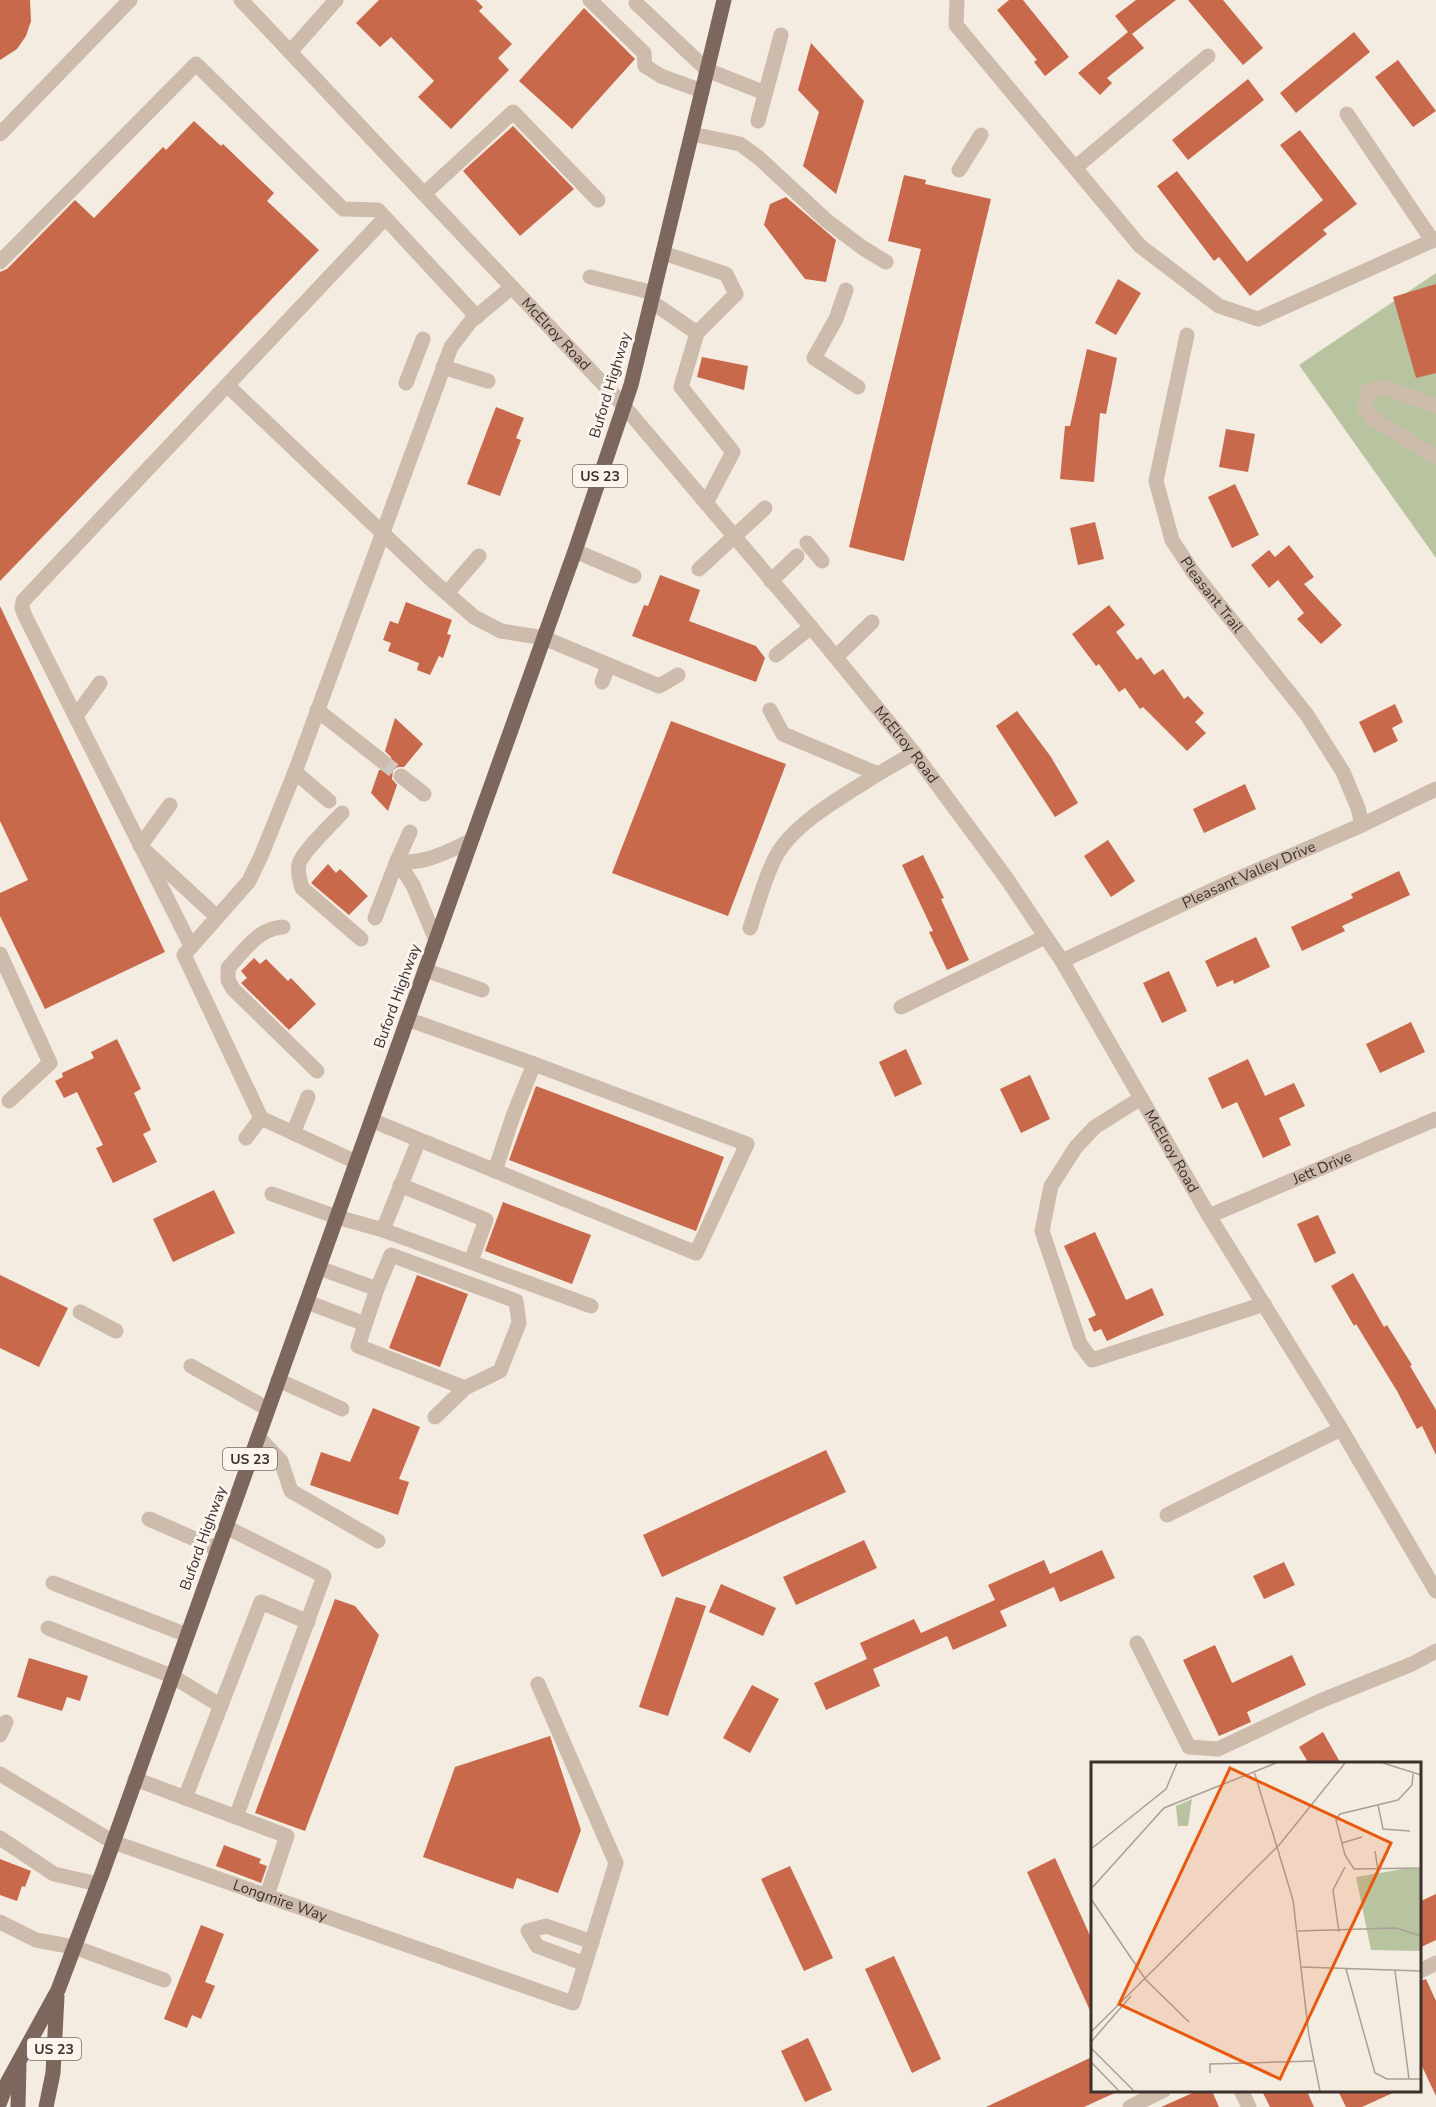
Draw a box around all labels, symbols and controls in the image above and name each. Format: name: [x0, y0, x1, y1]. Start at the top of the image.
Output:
street label: McElroy Road: [517, 293, 595, 375]
street label: Buford Highway: [584, 329, 636, 440]
road number: US 23: [573, 465, 627, 487]
street label: Pleasant Trail: [1176, 553, 1248, 637]
street label: McElroy Road: [870, 702, 943, 787]
street label: Pleasant Valley Drive: [1179, 836, 1319, 913]
street label: Buford Highway: [369, 941, 425, 1051]
street label: McElroy Road: [1140, 1106, 1203, 1196]
street label: Jett Drive: [1288, 1146, 1355, 1190]
road number: US 23: [223, 1448, 277, 1470]
street label: Buford Highway: [175, 1483, 231, 1593]
inset map: [1091, 1762, 1421, 2092]
street label: Longmire Way: [230, 1875, 330, 1926]
road number: US 23: [27, 2038, 81, 2060]

